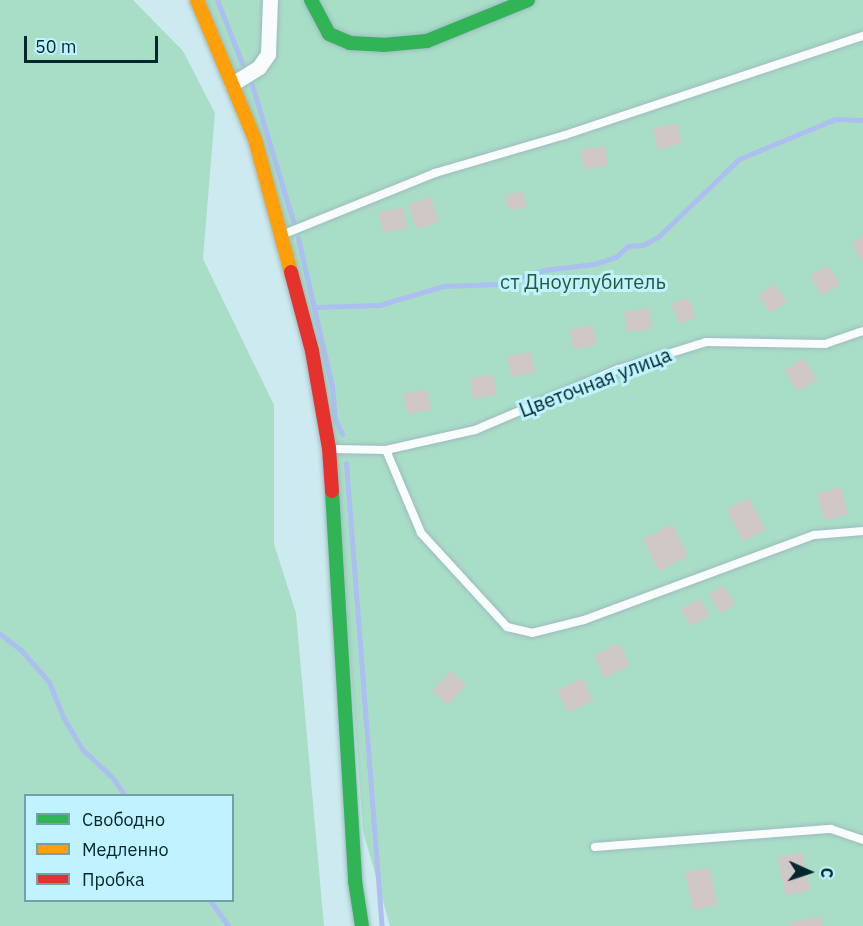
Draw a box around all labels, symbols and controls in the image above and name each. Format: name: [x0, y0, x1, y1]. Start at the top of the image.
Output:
scale bar: [27, 24, 160, 62]
text: 50 m: [35, 35, 77, 58]
park label: ст Дноуглубитель: [500, 269, 666, 293]
street label: Цветочная улица: [516, 342, 674, 422]
legend: [24, 794, 234, 902]
text: Свободно: [82, 808, 165, 831]
text: Медленно: [82, 838, 169, 861]
north arrow: [779, 842, 839, 902]
text: С: [817, 867, 837, 879]
text: Пробка: [82, 868, 145, 891]

